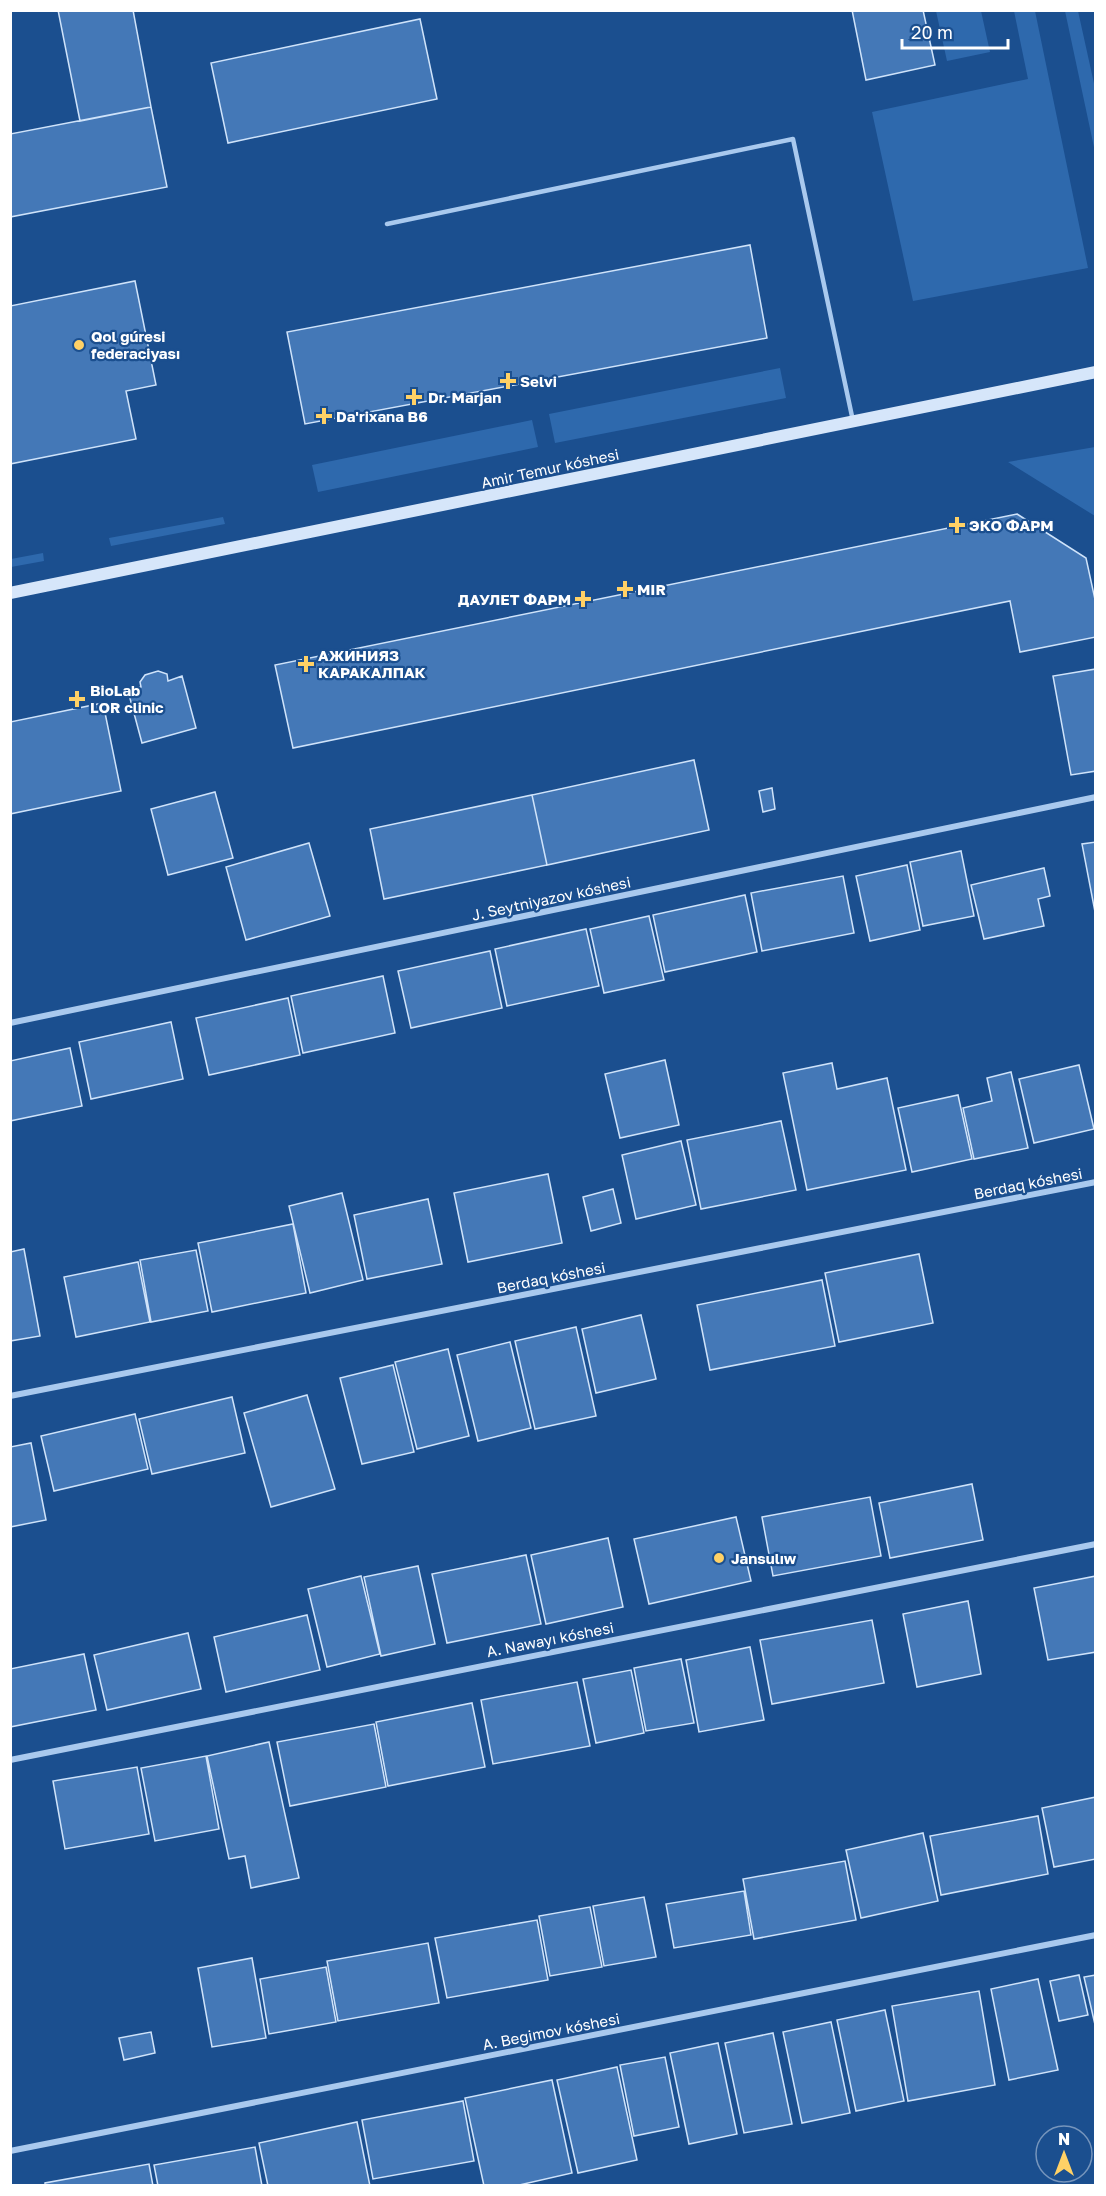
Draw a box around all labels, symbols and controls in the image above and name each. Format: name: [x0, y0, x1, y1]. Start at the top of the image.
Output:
scale bar: [902, 12, 1008, 50]
text: 20 m: [911, 21, 953, 43]
place label: Qol gúresi federaciyası: [91, 327, 180, 362]
marker: Qol gúresi federaciyası: [72, 338, 86, 352]
place label: Selvi: [520, 372, 557, 390]
marker: Selvi: [501, 374, 515, 388]
marker: Dr. Marjan: [405, 388, 423, 406]
place label: Dr. Marjan: [428, 388, 501, 406]
place label: Da'rixana B6: [336, 407, 428, 425]
marker: Da'rixana B6: [317, 409, 331, 423]
street label: Amir Temur kóshesi: [479, 445, 621, 491]
place label: ЭКО ФАРМ: [969, 516, 1054, 534]
marker: ЭКО ФАРМ: [950, 518, 964, 532]
place label: MIR: [637, 580, 666, 598]
marker: MIR: [618, 582, 632, 596]
place label: ДАУЛЕТ ФАРМ: [458, 590, 571, 608]
marker: ДАУЛЕТ ФАРМ: [576, 592, 590, 606]
place label: АЖИНИЯЗ КАРАКАЛПАК: [318, 646, 426, 681]
marker: АЖИНИЯЗ КАРАКАЛПАК: [299, 657, 313, 671]
place label: BioLab LOR clinic: [90, 681, 164, 716]
marker: BioLab LOR clinic: [68, 690, 86, 708]
street label: J. Seytniyazov kóshesi: [470, 872, 632, 924]
street label: Berdaq kóshesi: [972, 1164, 1084, 1202]
street label: Berdaq kóshesi: [495, 1258, 607, 1296]
place label: Jansulıw: [731, 1549, 797, 1567]
marker: Jansulıw: [712, 1551, 726, 1565]
street label: A. Nawayı kóshesi: [485, 1618, 615, 1660]
street label: A. Begimov kóshesi: [481, 2009, 621, 2053]
north arrow: [1034, 2124, 1094, 2184]
text: N: [1058, 2129, 1070, 2149]

